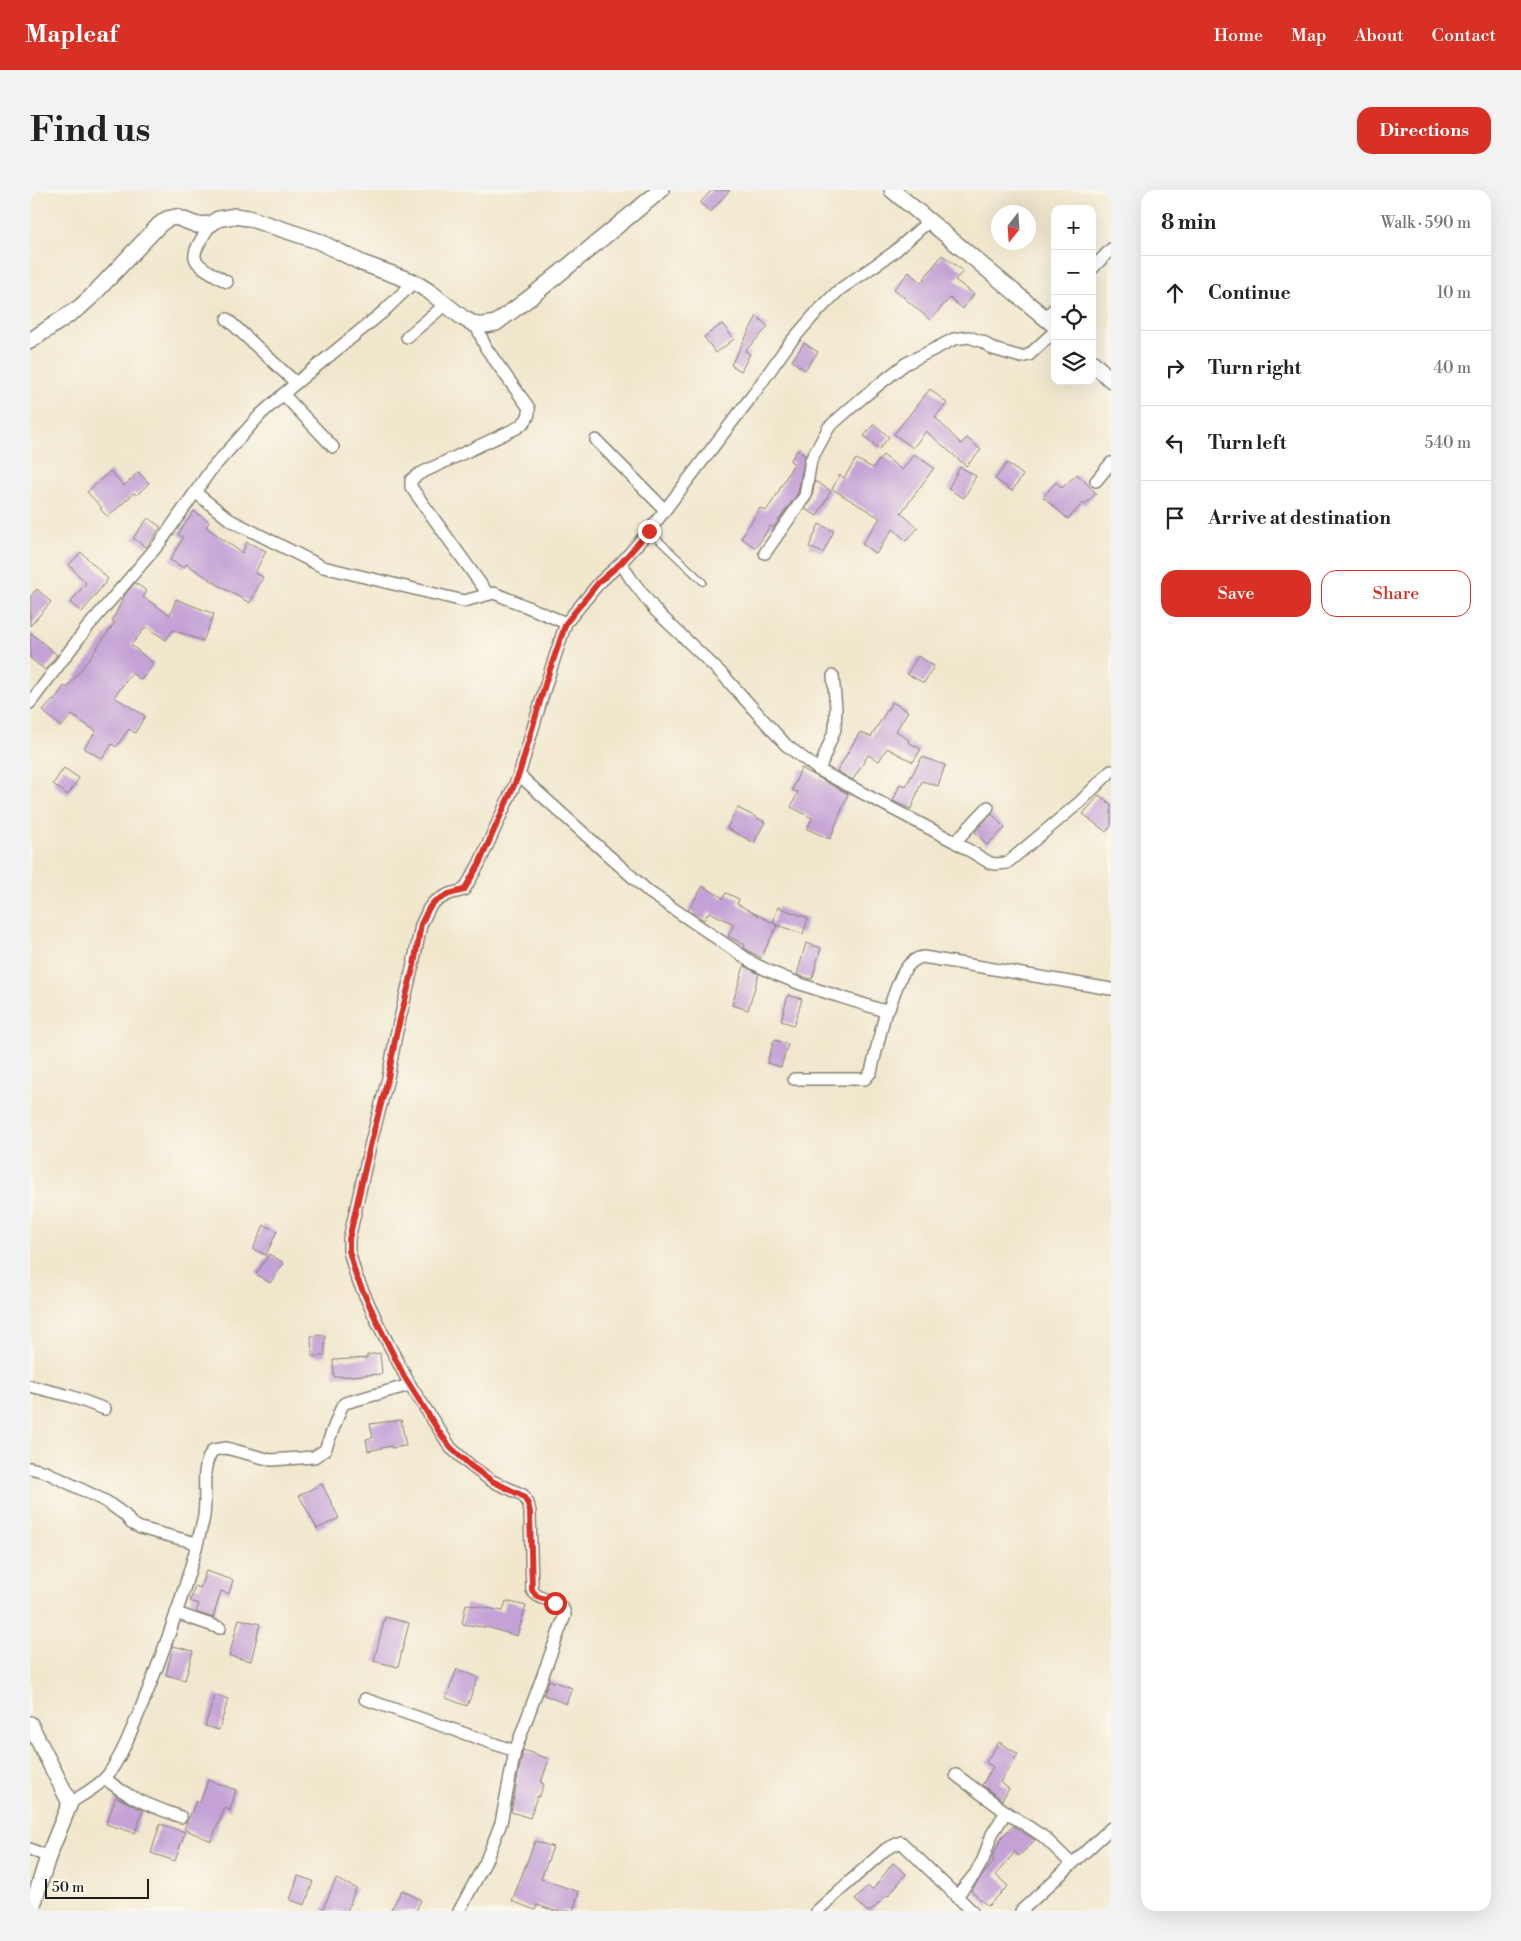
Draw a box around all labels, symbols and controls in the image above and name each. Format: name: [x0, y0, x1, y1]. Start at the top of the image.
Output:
text: Mapleaf: [25, 20, 118, 50]
text: Home: [1214, 24, 1263, 47]
text: Map: [1291, 24, 1327, 47]
text: About: [1355, 24, 1404, 47]
text: Contact: [1432, 24, 1496, 47]
button: Directions: [1357, 107, 1491, 154]
text: Find us: [30, 109, 150, 152]
north arrow: [991, 205, 1036, 250]
map controls: [1051, 205, 1096, 385]
button: +: [1051, 205, 1096, 250]
text: 8 min: [1161, 210, 1216, 236]
text: Walk · 590 m: [1381, 213, 1471, 233]
button: −: [1051, 250, 1096, 295]
icon: ahead: [1161, 279, 1189, 307]
text: Continue: [1208, 281, 1291, 305]
text: 10 m: [1437, 283, 1471, 303]
button: locate: [1051, 295, 1096, 340]
button: layers: [1051, 340, 1096, 385]
icon: right: [1161, 354, 1189, 382]
text: Turn right: [1208, 356, 1301, 380]
text: 40 m: [1434, 358, 1471, 378]
icon: left: [1161, 429, 1189, 457]
text: Turn left: [1208, 431, 1287, 455]
text: 540 m: [1424, 433, 1471, 453]
icon: arrive: [1161, 504, 1189, 532]
text: Arrive at destination: [1208, 506, 1391, 530]
route end: [638, 520, 661, 543]
button: Save: [1161, 570, 1311, 617]
button: Share: [1321, 570, 1471, 617]
route start: [544, 1592, 567, 1615]
scale bar: [45, 1876, 149, 1899]
text: 50 m: [52, 1879, 84, 1897]

